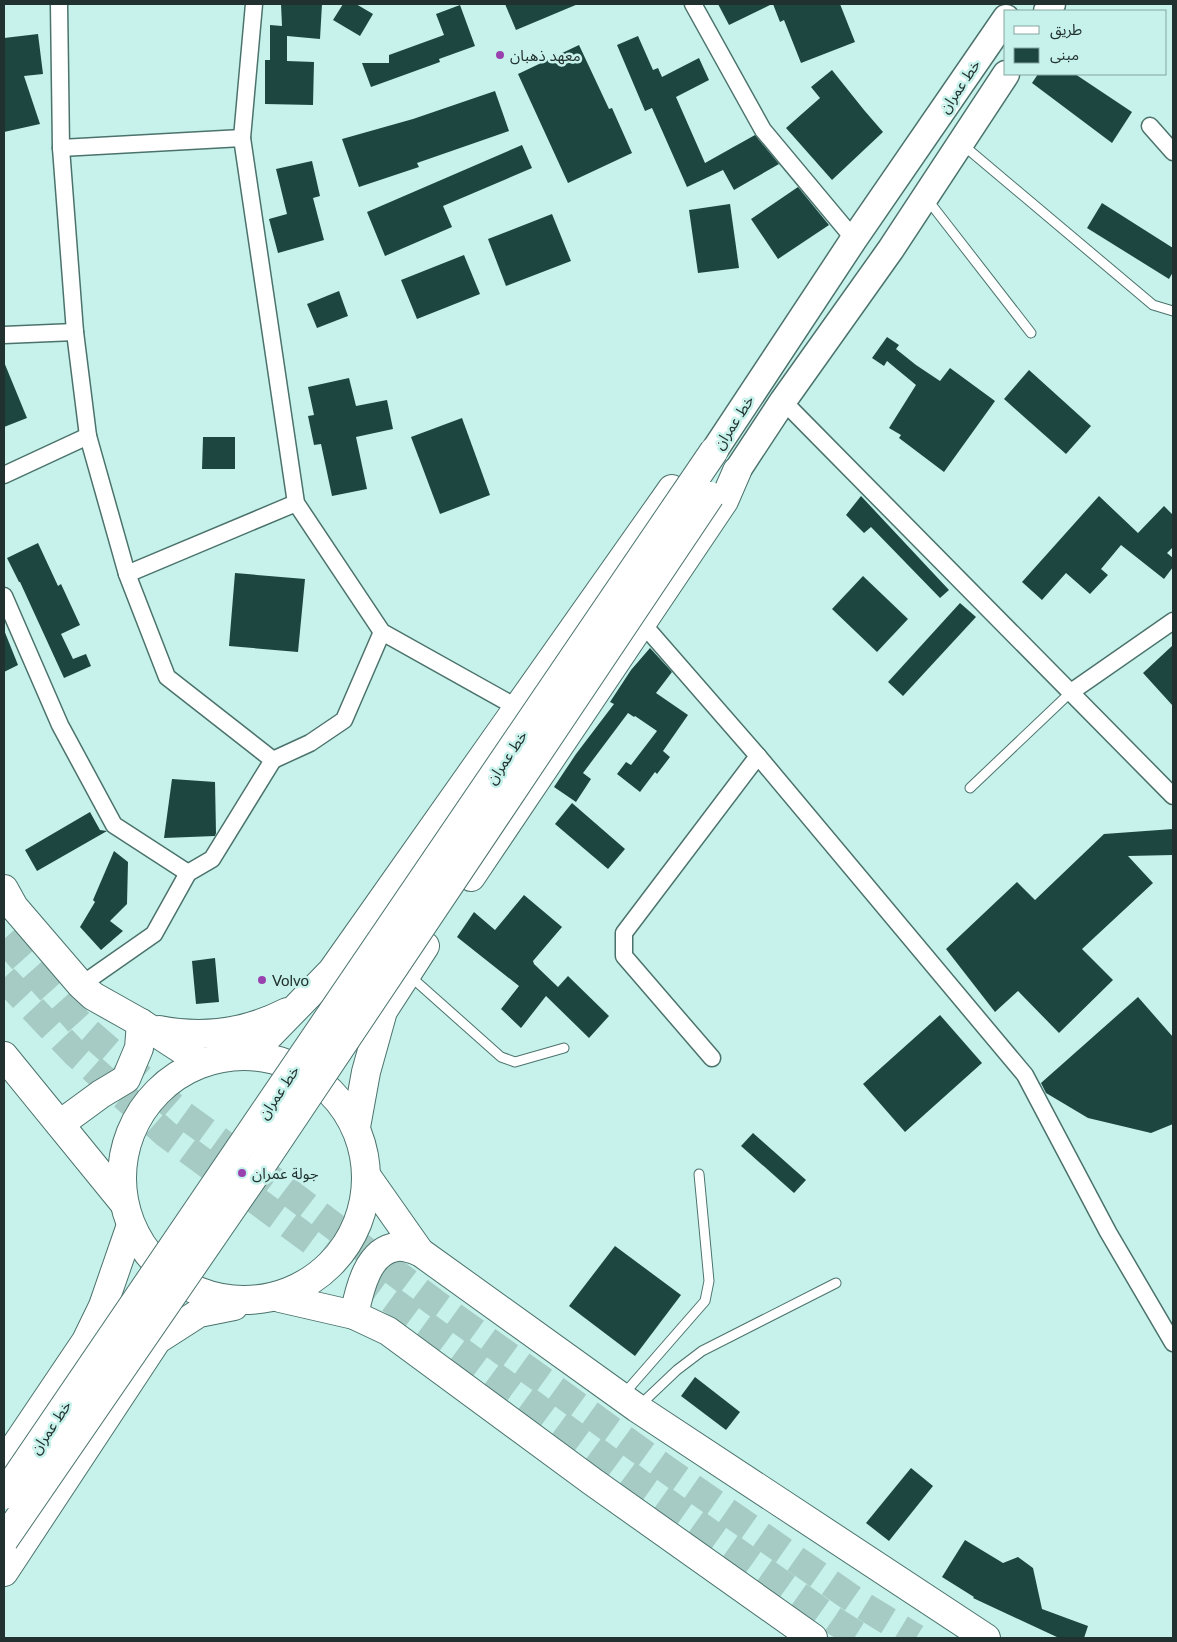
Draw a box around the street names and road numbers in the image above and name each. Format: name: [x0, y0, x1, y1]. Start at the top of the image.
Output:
street label: خط عمران: [935, 56, 984, 117]
street label: خط عمران: [709, 391, 758, 453]
street label: خط عمران: [482, 727, 531, 788]
street label: خط عمران: [254, 1062, 303, 1123]
street label: خط عمران: [26, 1397, 75, 1458]

